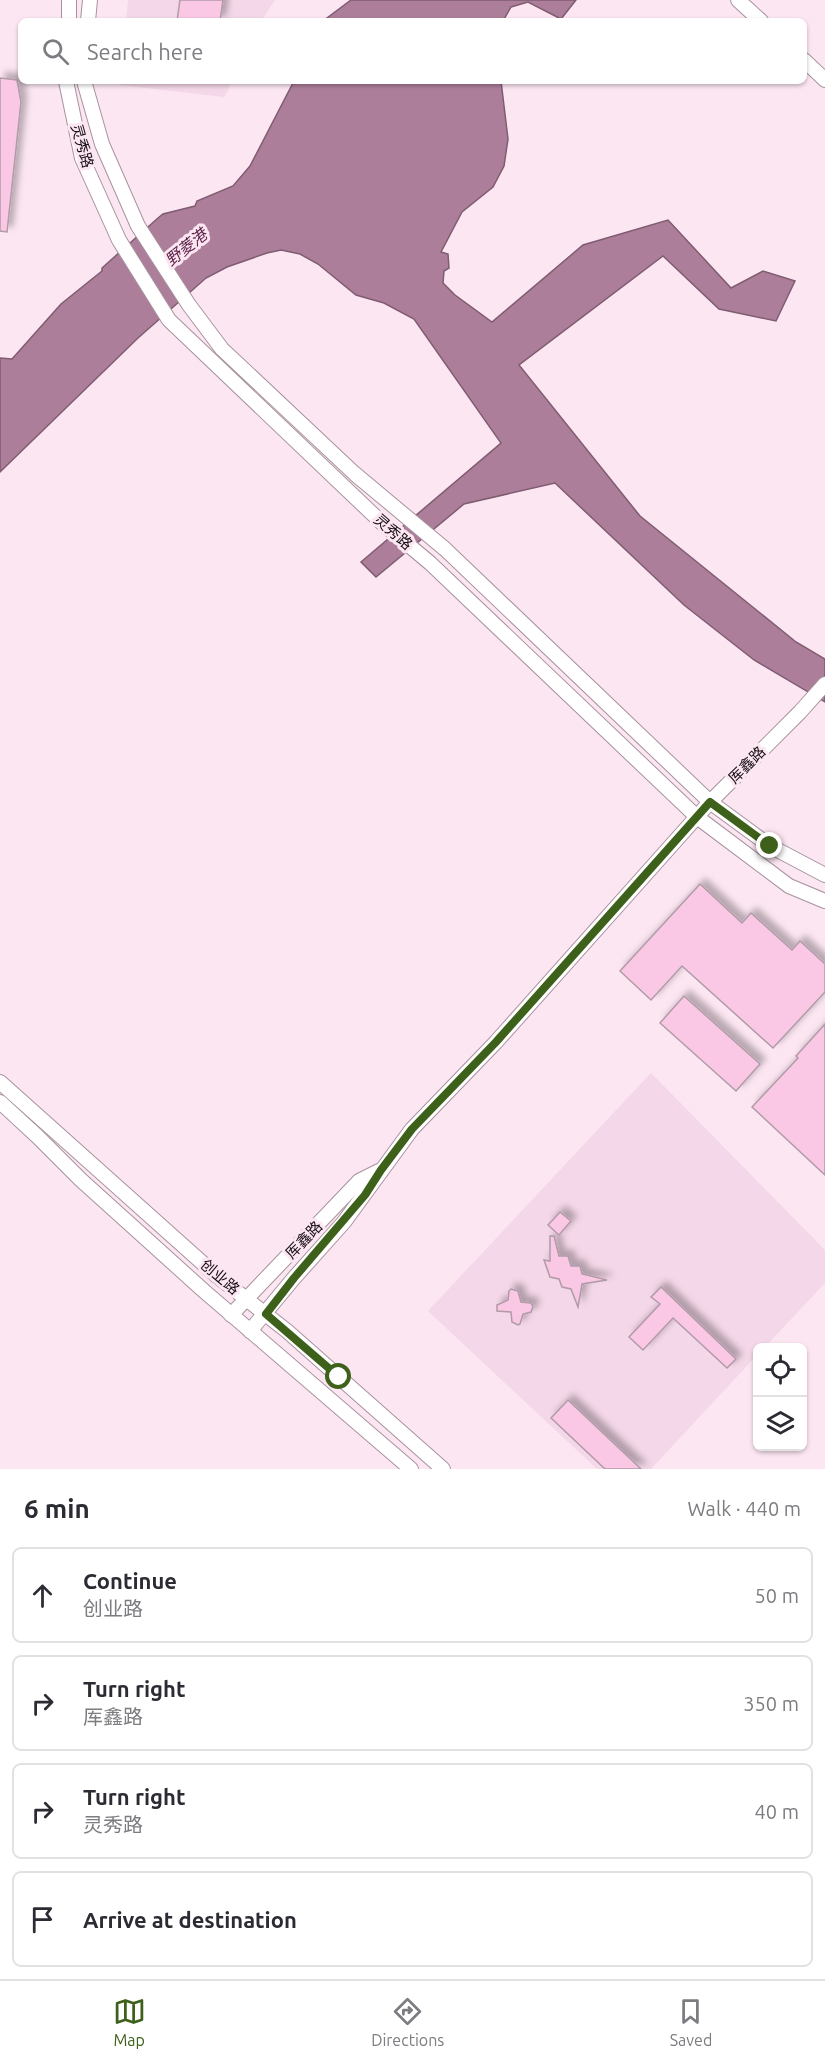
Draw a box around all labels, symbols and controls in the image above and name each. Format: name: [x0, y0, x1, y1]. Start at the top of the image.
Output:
search box: [18, 18, 807, 84]
icon: search: [39, 35, 72, 68]
text: Search here: [87, 39, 203, 64]
street label: 灵秀路: [68, 122, 97, 170]
water label: 野菱港: [162, 224, 212, 269]
street label: 灵秀路: [371, 510, 416, 553]
street label: 厍鑫路: [725, 743, 769, 787]
route end: [756, 832, 782, 858]
street label: 厍鑫路: [282, 1218, 325, 1262]
street label: 创业路: [198, 1256, 243, 1298]
map controls: [753, 1343, 807, 1451]
button: locate: [753, 1343, 807, 1397]
route start: [325, 1363, 351, 1389]
button: layers: [753, 1397, 807, 1451]
text: 6 min: [24, 1494, 90, 1523]
text: Walk · 440 m: [688, 1497, 801, 1520]
text: Continue: [83, 1568, 177, 1593]
icon: ahead: [26, 1579, 59, 1612]
text: 50 m: [755, 1584, 799, 1607]
text: 创业路: [83, 1597, 143, 1620]
text: Turn right: [83, 1676, 185, 1701]
icon: right: [26, 1687, 59, 1720]
text: 350 m: [743, 1692, 799, 1715]
text: 厍鑫路: [83, 1705, 143, 1728]
text: Turn right: [83, 1784, 185, 1809]
icon: right: [26, 1795, 59, 1828]
text: 40 m: [755, 1800, 799, 1823]
text: 灵秀路: [83, 1813, 143, 1836]
icon: arrive: [26, 1903, 59, 1936]
text: Arrive at destination: [83, 1907, 297, 1932]
tab: Map: [113, 1995, 146, 2049]
tab: Directions: [371, 1995, 444, 2049]
tab: Saved: [670, 1995, 712, 2049]

